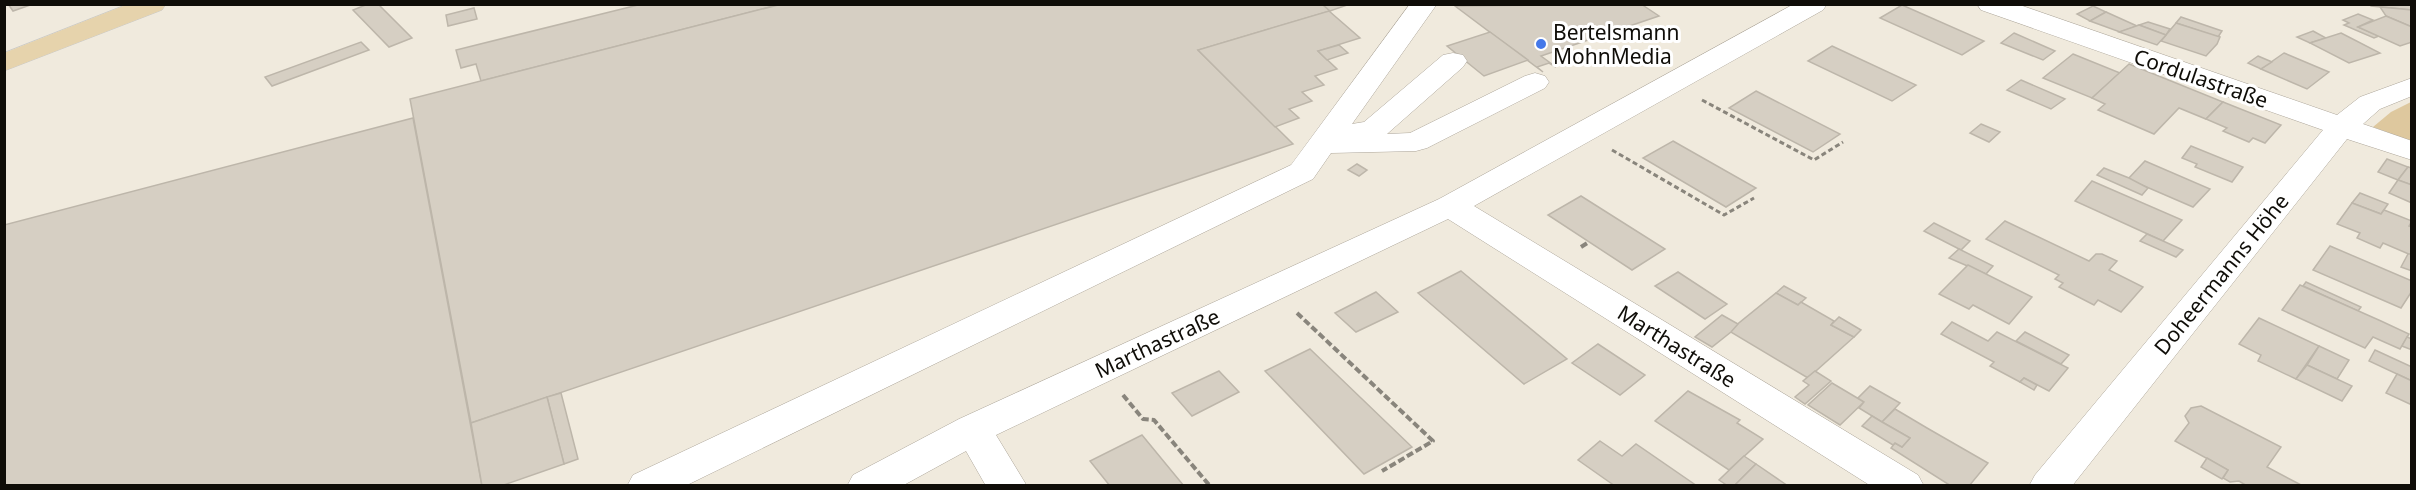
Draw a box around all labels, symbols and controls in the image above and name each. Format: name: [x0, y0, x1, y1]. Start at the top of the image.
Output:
place label: Bertelsmann MohnMedia: [1553, 18, 1679, 70]
marker: Bertelsmann MohnMedia: [1534, 37, 1548, 51]
street label: Cordulastraße: [2130, 42, 2272, 114]
street label: Doheermanns Höhe: [2147, 188, 2295, 360]
street label: Marthastraße: [1612, 298, 1742, 394]
street label: Marthastraße: [1090, 302, 1224, 384]

